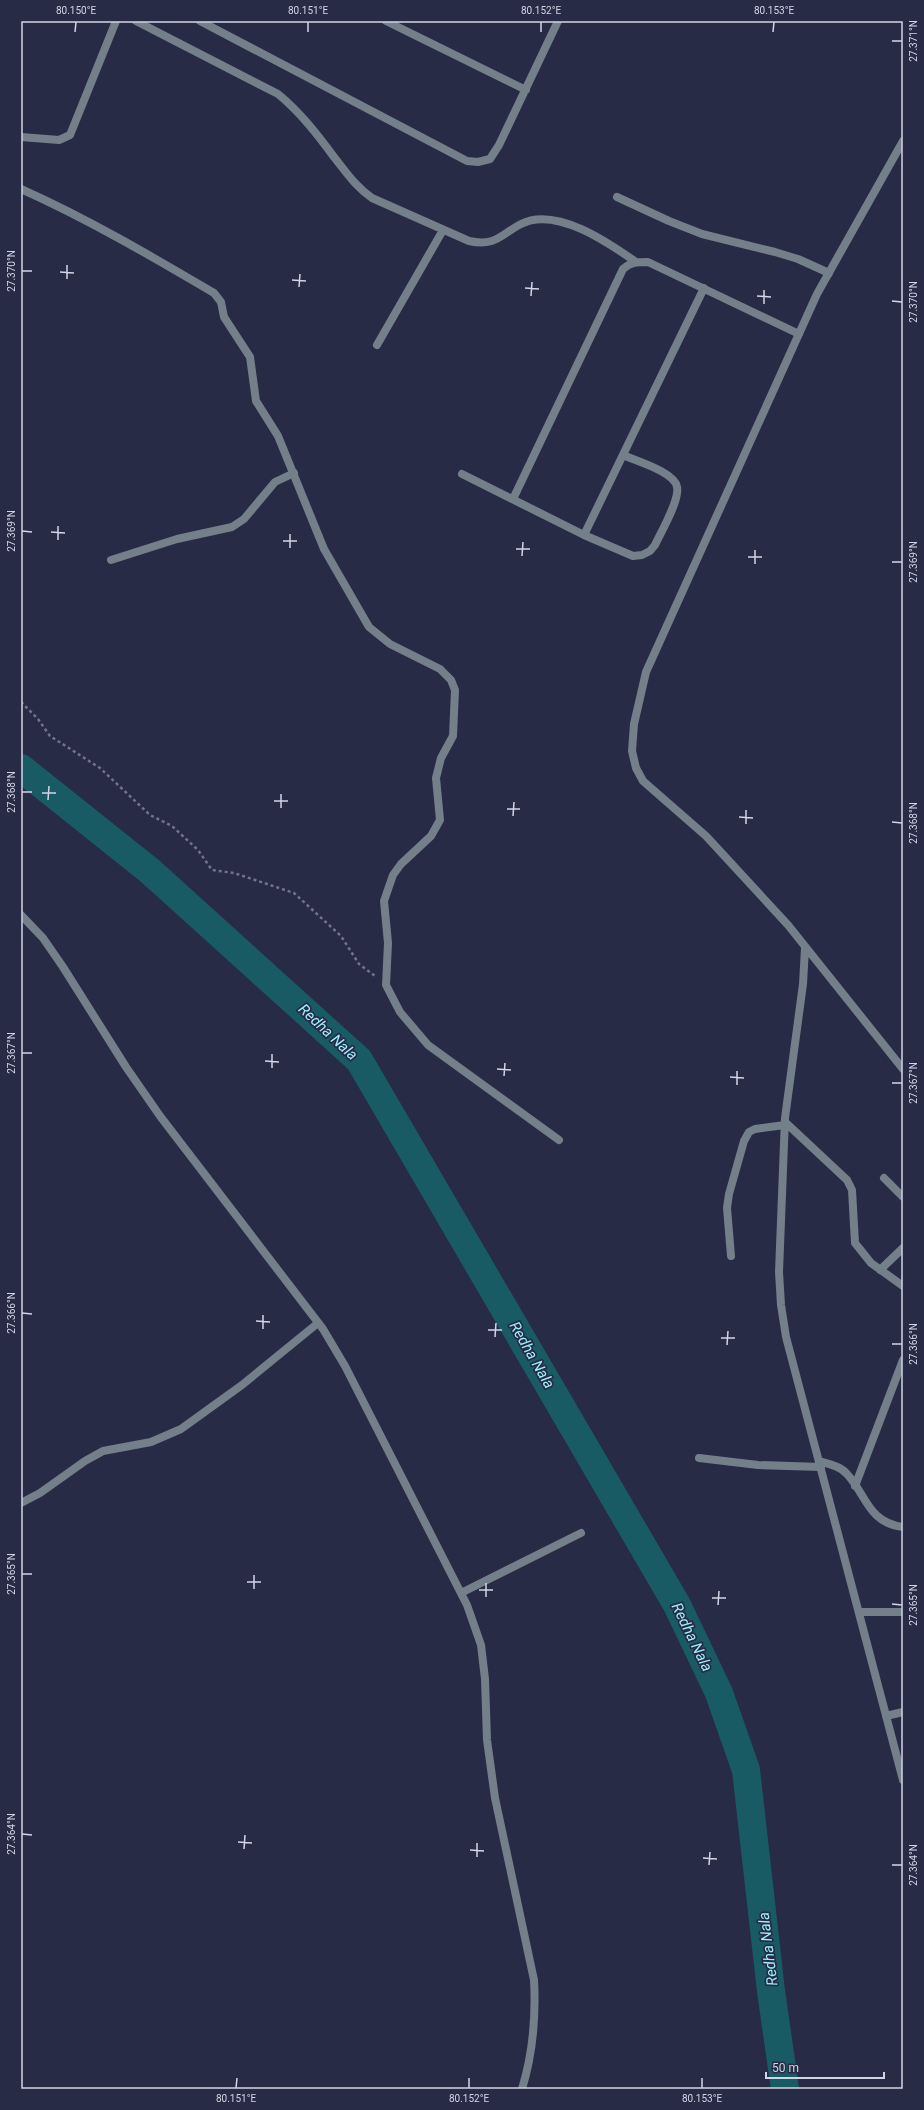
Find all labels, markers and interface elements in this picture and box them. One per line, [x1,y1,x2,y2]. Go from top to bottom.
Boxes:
text: 80.150°E [56,5,96,16]
text: 80.151°E [288,5,328,16]
text: 80.152°E [521,5,561,16]
text: 80.153°E [754,5,794,16]
text: 27.371°N [908,20,919,62]
text: 27.370°N [6,250,17,292]
text: 27.370°N [908,281,919,323]
text: 27.369°N [6,510,17,552]
text: 27.369°N [908,541,919,583]
text: 27.368°N [6,771,17,813]
text: 27.368°N [908,802,919,844]
water label: Redha Nala [295,1000,361,1064]
text: 27.367°N [6,1032,17,1074]
text: 27.367°N [908,1062,919,1104]
text: 27.366°N [6,1292,17,1334]
water label: Redha Nala [506,1318,558,1392]
text: 27.366°N [908,1323,919,1365]
text: 27.365°N [6,1553,17,1595]
text: 27.365°N [908,1584,919,1626]
water label: Redha Nala [668,1600,716,1674]
text: 27.364°N [6,1813,17,1855]
text: 27.364°N [908,1844,919,1886]
water label: Redha Nala [755,1911,781,1987]
scale bar [766,2054,884,2080]
text: 50 m [772,2061,799,2075]
text: 80.151°E [216,2093,256,2104]
text: 80.152°E [449,2093,489,2104]
text: 80.153°E [682,2093,722,2104]

